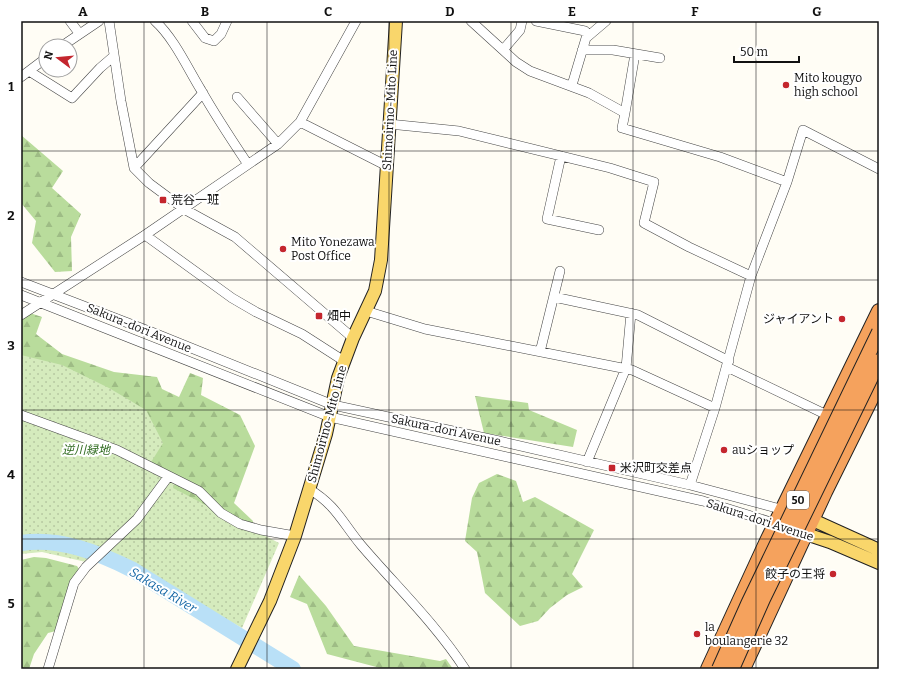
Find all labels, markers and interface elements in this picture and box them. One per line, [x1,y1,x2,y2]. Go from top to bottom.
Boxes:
text: A [78,4,88,19]
text: B [201,4,209,19]
text: C [324,4,332,19]
text: D [445,4,455,19]
text: E [568,4,576,19]
text: F [691,4,699,19]
text: G [812,4,822,19]
north arrow [38,38,78,78]
scale bar [734,38,799,64]
text: 50 m [740,45,769,59]
text: N [41,49,56,61]
street label: Shimoirino-Mito Line [380,49,400,171]
place label: Mito kougyo high school [794,71,862,99]
text: 1 [8,79,14,94]
marker: Mito kougyo high school [781,80,791,90]
place label: 荒谷一班 [171,193,219,207]
marker: 荒谷一班 [158,195,168,205]
text: 2 [7,208,15,223]
place label: Mito Yonezawa Post Office [291,235,375,263]
marker: Mito Yonezawa Post Office [278,244,288,254]
street label: Sakura-dori Avenue [85,301,193,355]
place label: 畑中 [327,309,351,323]
marker: 畑中 [314,311,324,321]
place label: ジャイアント [763,312,834,326]
marker: ジャイアント [837,314,847,324]
text: 3 [7,338,15,353]
street label: Shimoirino-Mito Line [305,364,349,484]
street label: Sakura-dori Avenue [390,412,502,448]
park label: 逆川緑地 [62,443,112,457]
place label: auショップ [732,443,794,457]
marker: auショップ [719,445,729,455]
place label: 米沢町交差点 [620,461,692,475]
marker: 米沢町交差点 [607,463,617,473]
text: 4 [7,467,15,482]
road number: 50 [787,491,809,509]
street label: Sakura-dori Avenue [705,496,815,544]
water label: Sakasa River [127,564,200,616]
place label: 餃子の王将 [765,567,825,581]
marker: 餃子の王将 [828,569,838,579]
text: 5 [7,596,15,611]
place label: la boulangerie 32 [705,620,788,648]
marker: la boulangerie 32 [692,629,702,639]

